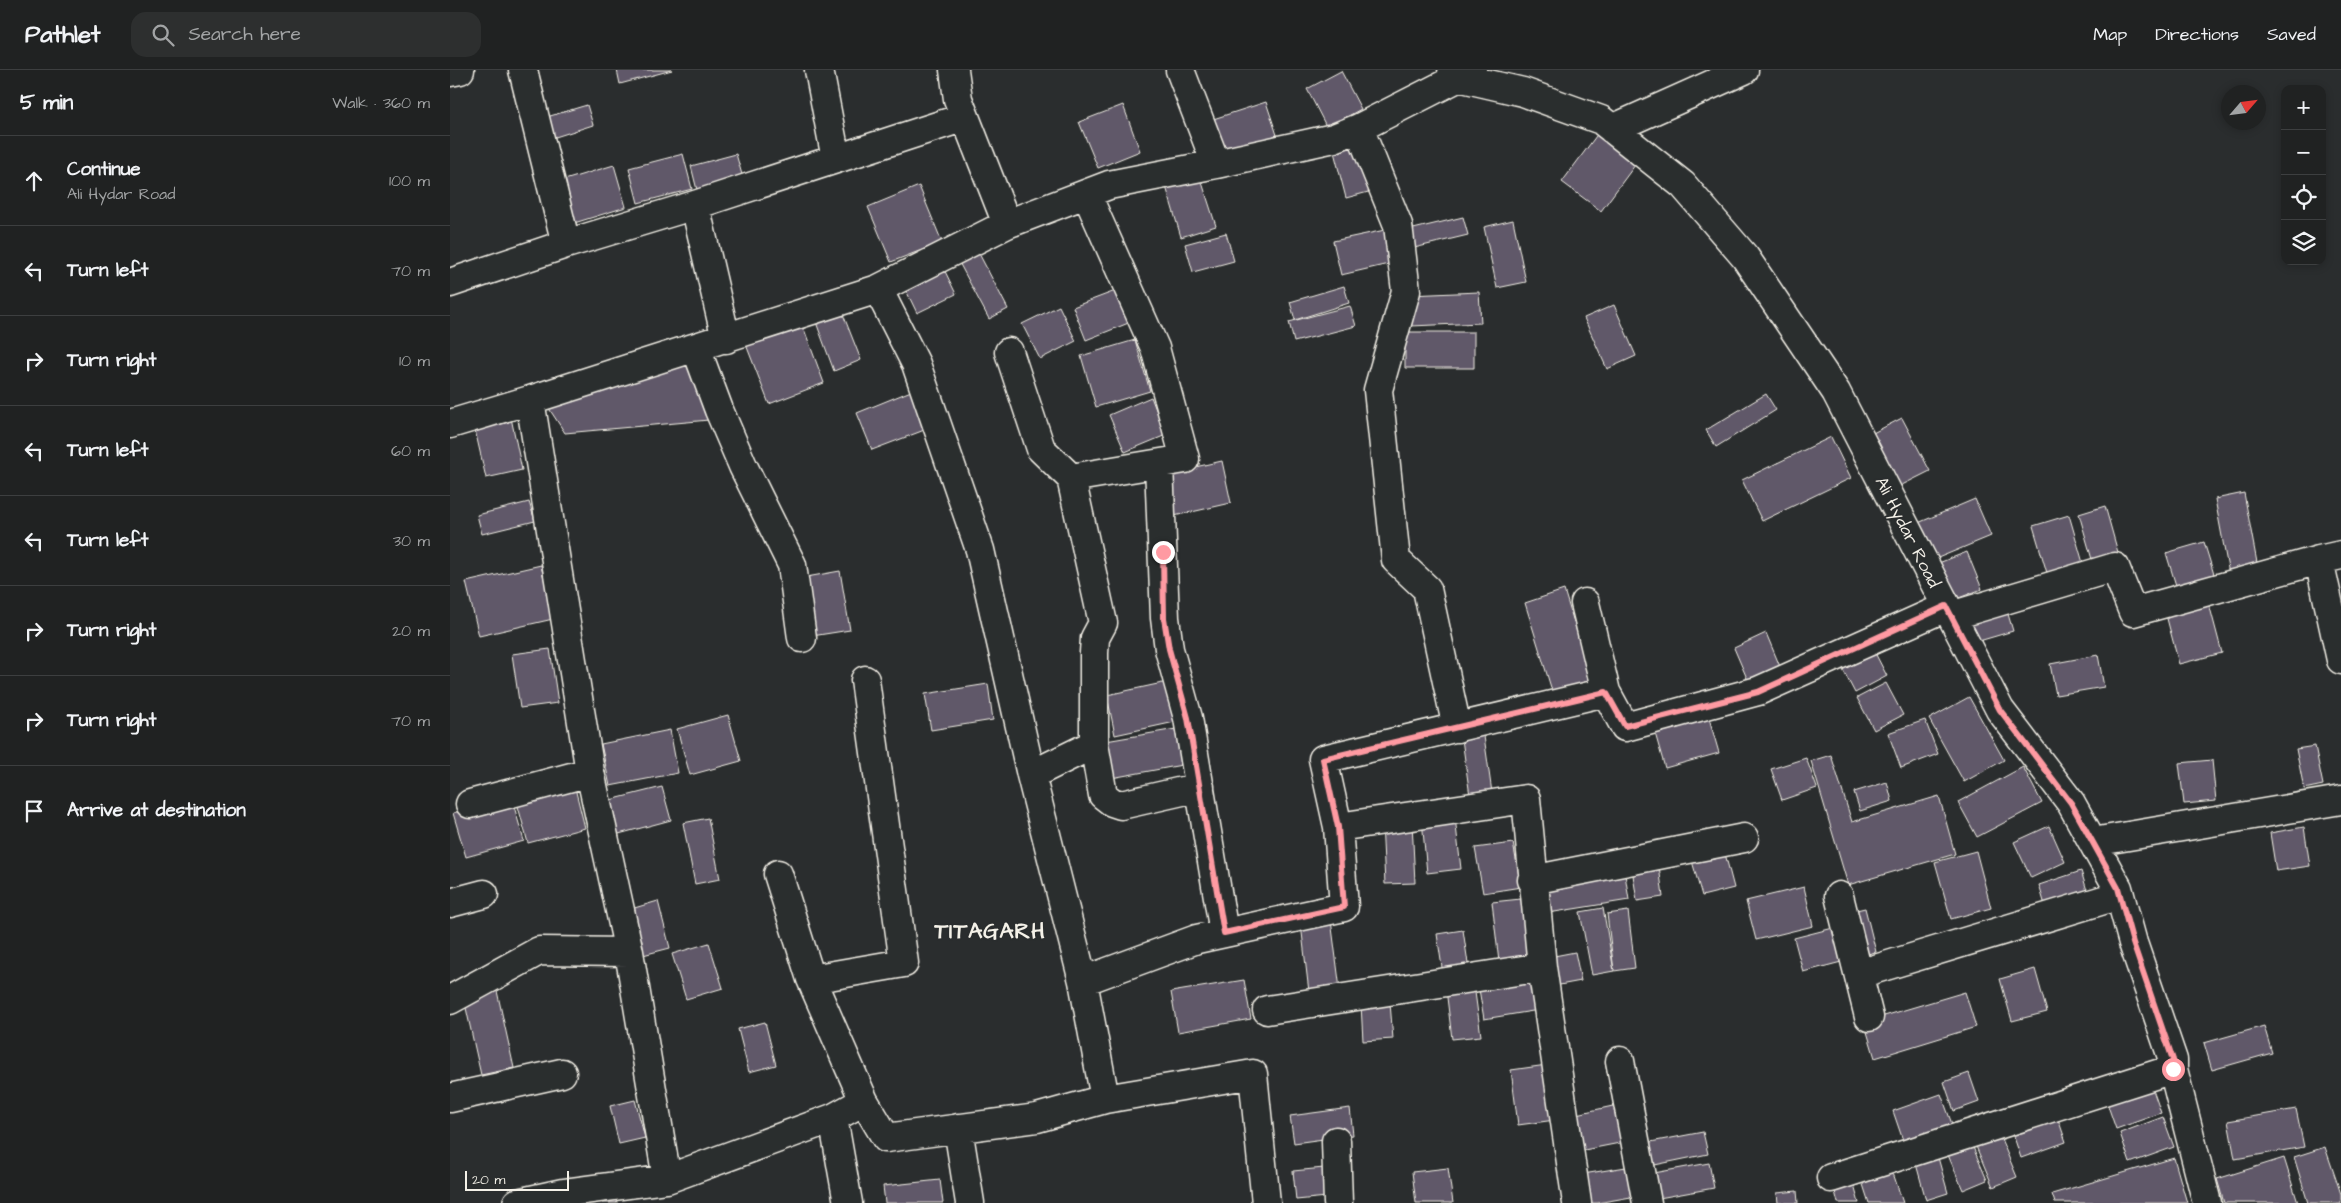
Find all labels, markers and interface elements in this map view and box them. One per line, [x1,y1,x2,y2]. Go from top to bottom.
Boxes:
search box [131,12,481,57]
text: Pathlet [25,18,101,52]
icon: search [149,21,177,49]
text: Search here [189,21,301,48]
text: Map [2093,22,2127,47]
text: Directions [2155,22,2239,47]
text: Saved [2267,22,2316,47]
north arrow [2221,85,2266,130]
map controls [2281,85,2326,265]
button: + [2281,85,2326,130]
text: 5 min [20,88,73,117]
text: Walk · 360 m [332,92,430,114]
button: − [2281,130,2326,175]
text: Continue [67,156,141,183]
icon: ahead [20,167,48,195]
text: 100 m [389,170,430,192]
button: locate [2281,175,2326,220]
text: Ali Hydar Road [67,183,175,205]
button: layers [2281,220,2326,265]
icon: left [20,257,48,285]
text: Turn left [67,257,148,284]
text: 70 m [391,260,430,282]
icon: right [20,347,48,375]
text: Turn right [67,347,156,374]
text: 10 m [399,350,430,372]
icon: left [20,437,48,465]
text: Turn left [67,437,148,464]
text: 60 m [391,440,430,462]
street label: Ali Hydar Road [1868,472,1946,593]
icon: left [20,527,48,555]
text: Turn left [67,527,148,554]
text: 30 m [393,530,430,552]
route end [1152,541,1175,564]
icon: right [20,617,48,645]
text: Turn right [67,617,156,644]
text: 20 m [392,620,430,642]
icon: right [20,707,48,735]
text: Turn right [67,707,156,734]
text: 70 m [391,710,430,732]
icon: arrive [20,797,48,825]
text: Arrive at destination [67,797,246,824]
district label: TITAGARH [933,916,1046,947]
route start [2162,1058,2185,1081]
scale bar [465,1168,569,1191]
text: 20 m [472,1170,505,1190]

